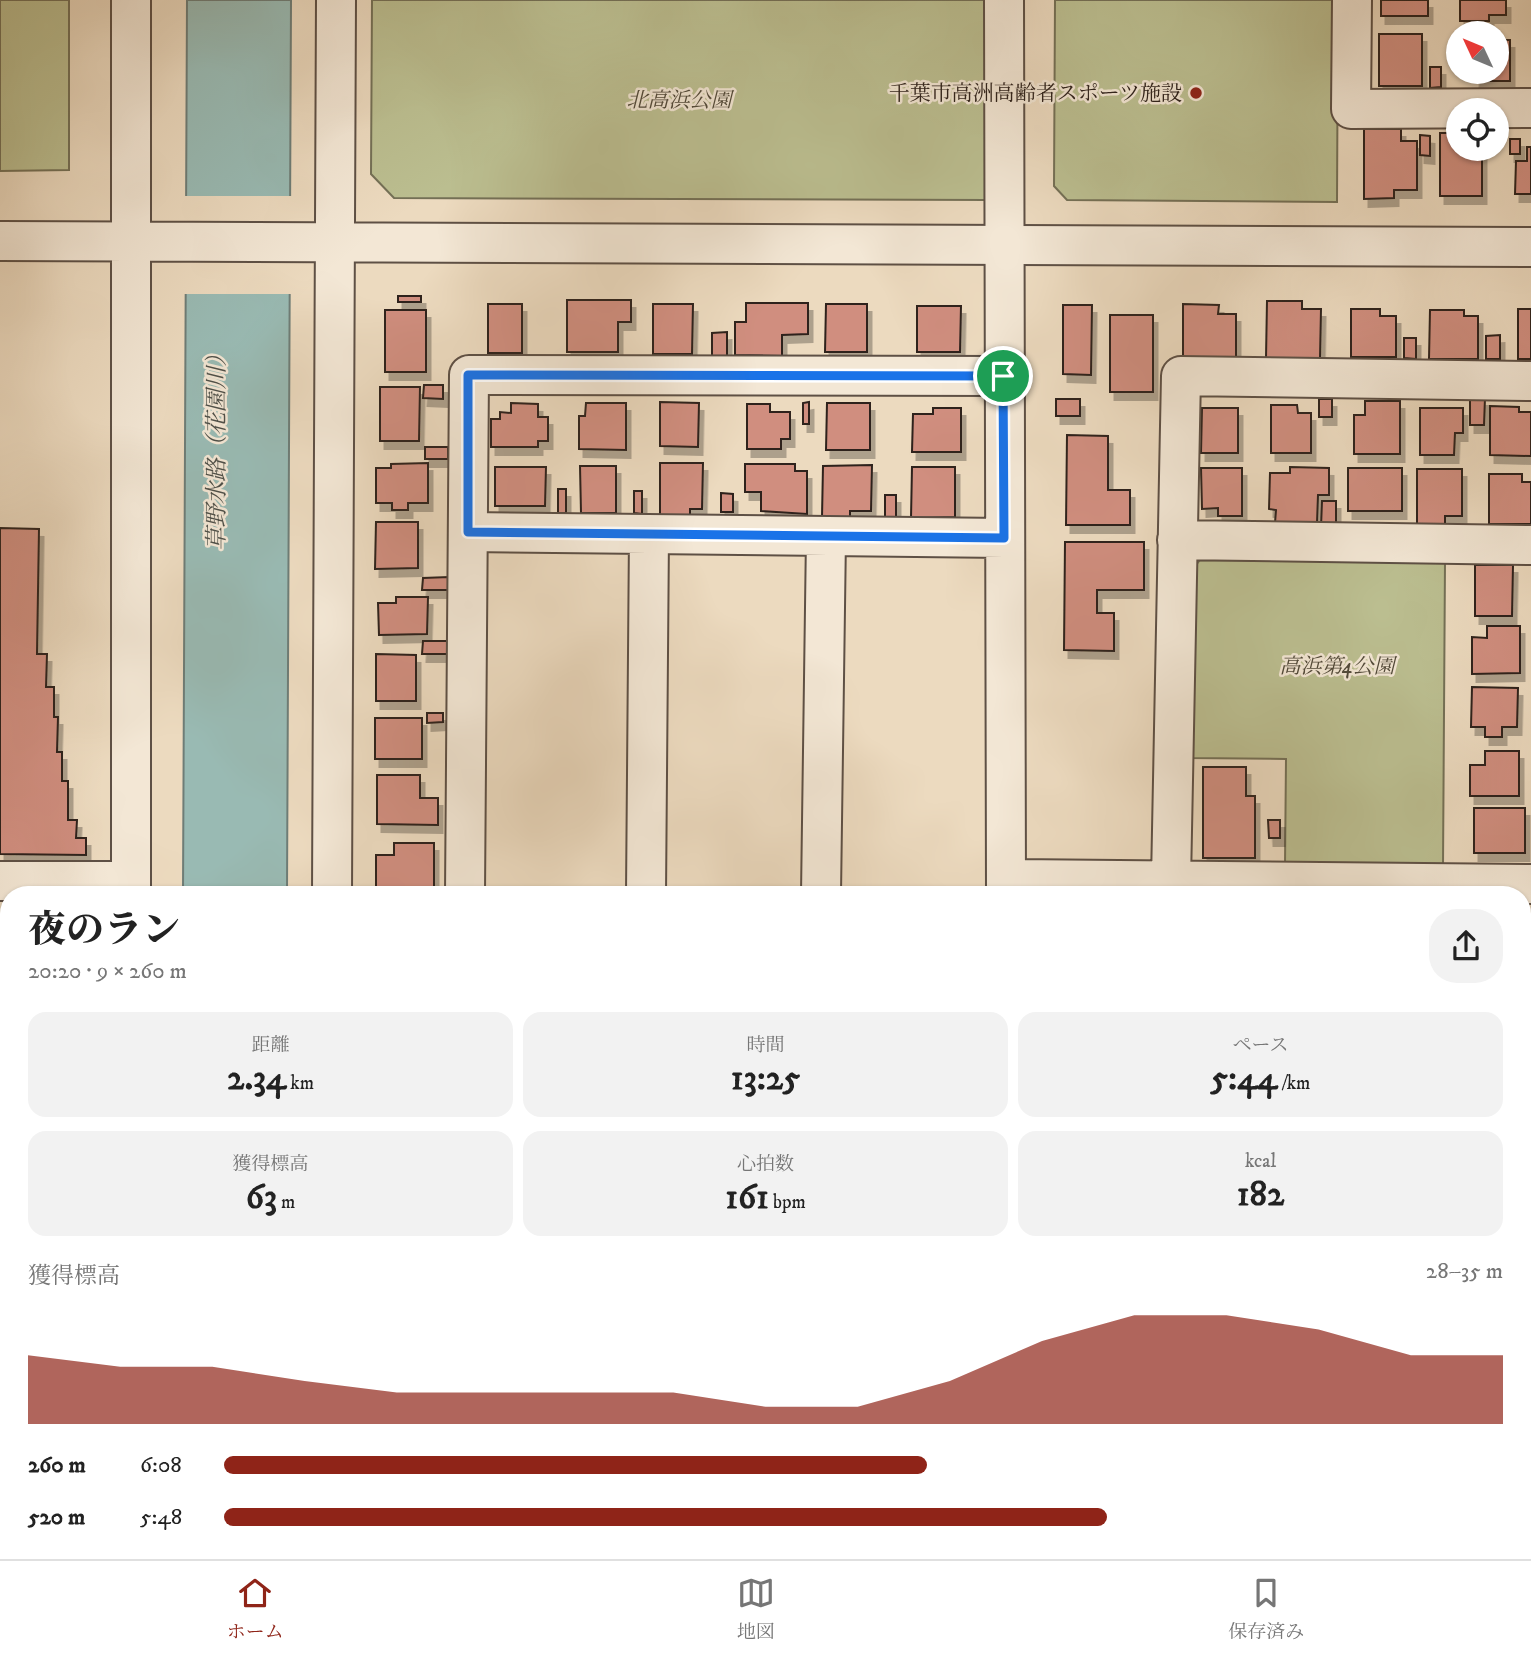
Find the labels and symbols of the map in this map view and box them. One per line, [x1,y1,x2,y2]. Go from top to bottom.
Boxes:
north arrow [1446,21,1508,84]
place label: 千葉市高洲高齢者スポーツ施設 [889,81,1182,107]
marker: 千葉市高洲高齢者スポーツ施設 [1188,85,1204,101]
park label: 北高浜公園 [627,88,734,114]
water label: 草野水路（花園川） [203,344,232,551]
pin [973,346,1033,406]
park label: 高浜第4公園 [1280,654,1397,680]

